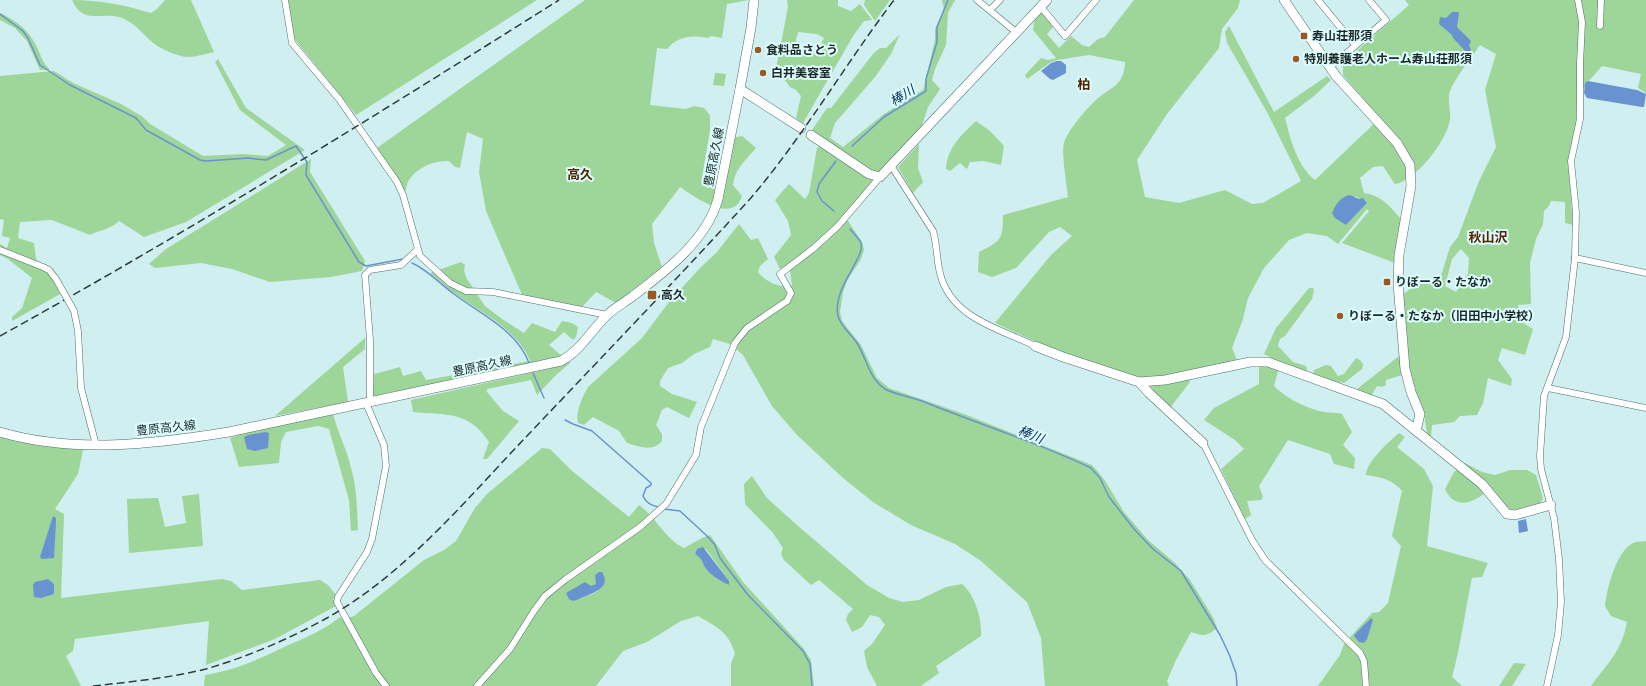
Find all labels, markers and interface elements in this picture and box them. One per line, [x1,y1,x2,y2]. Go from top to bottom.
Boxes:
place label: 寿山荘那須 [1312,28,1373,42]
marker: 寿山荘那須 [1299,31,1309,41]
place label: 食料品さとう [766,42,838,56]
marker: 食料品さとう [753,45,763,55]
place label: 特別養護老人ホーム寿山荘那須 [1304,51,1473,65]
marker: 特別養護老人ホーム寿山荘那須 [1291,54,1301,64]
place label: 白井美容室 [771,65,831,79]
marker: 白井美容室 [758,68,768,78]
district label: 柏 [1077,76,1091,92]
water label: 棒川 [887,80,919,109]
street label: 豊原高久線 [700,126,726,188]
district label: 高久 [567,166,593,182]
district label: 秋山沢 [1468,229,1508,245]
place label: りぼーる・たなか [1395,274,1491,288]
marker: りぼーる・たなか [1382,277,1392,287]
place label: 高久 [661,287,685,301]
marker: 高久 [646,289,658,301]
place label: りぼーる・たなか（旧田中小学校） [1348,308,1540,322]
marker: りぼーる・たなか（旧田中小学校） [1335,311,1345,321]
street label: 豊原高久線 [451,352,513,378]
street label: 豊原高久線 [135,417,196,437]
water label: 棒川 [1016,422,1048,447]

